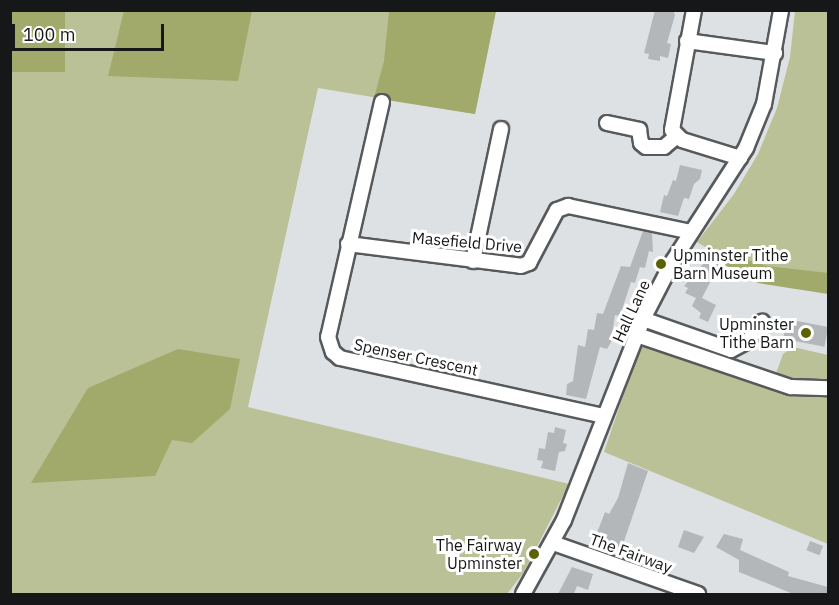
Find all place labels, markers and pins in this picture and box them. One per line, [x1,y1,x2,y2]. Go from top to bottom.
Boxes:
place label: Upminster Tithe Barn Museum [673,245,788,283]
marker: Upminster Tithe Barn Museum [654,257,668,271]
place label: Upminster Tithe Barn [719,314,794,352]
marker: Upminster Tithe Barn [799,326,813,340]
place label: The Fairway Upminster [436,535,522,573]
marker: The Fairway Upminster [527,547,541,561]

